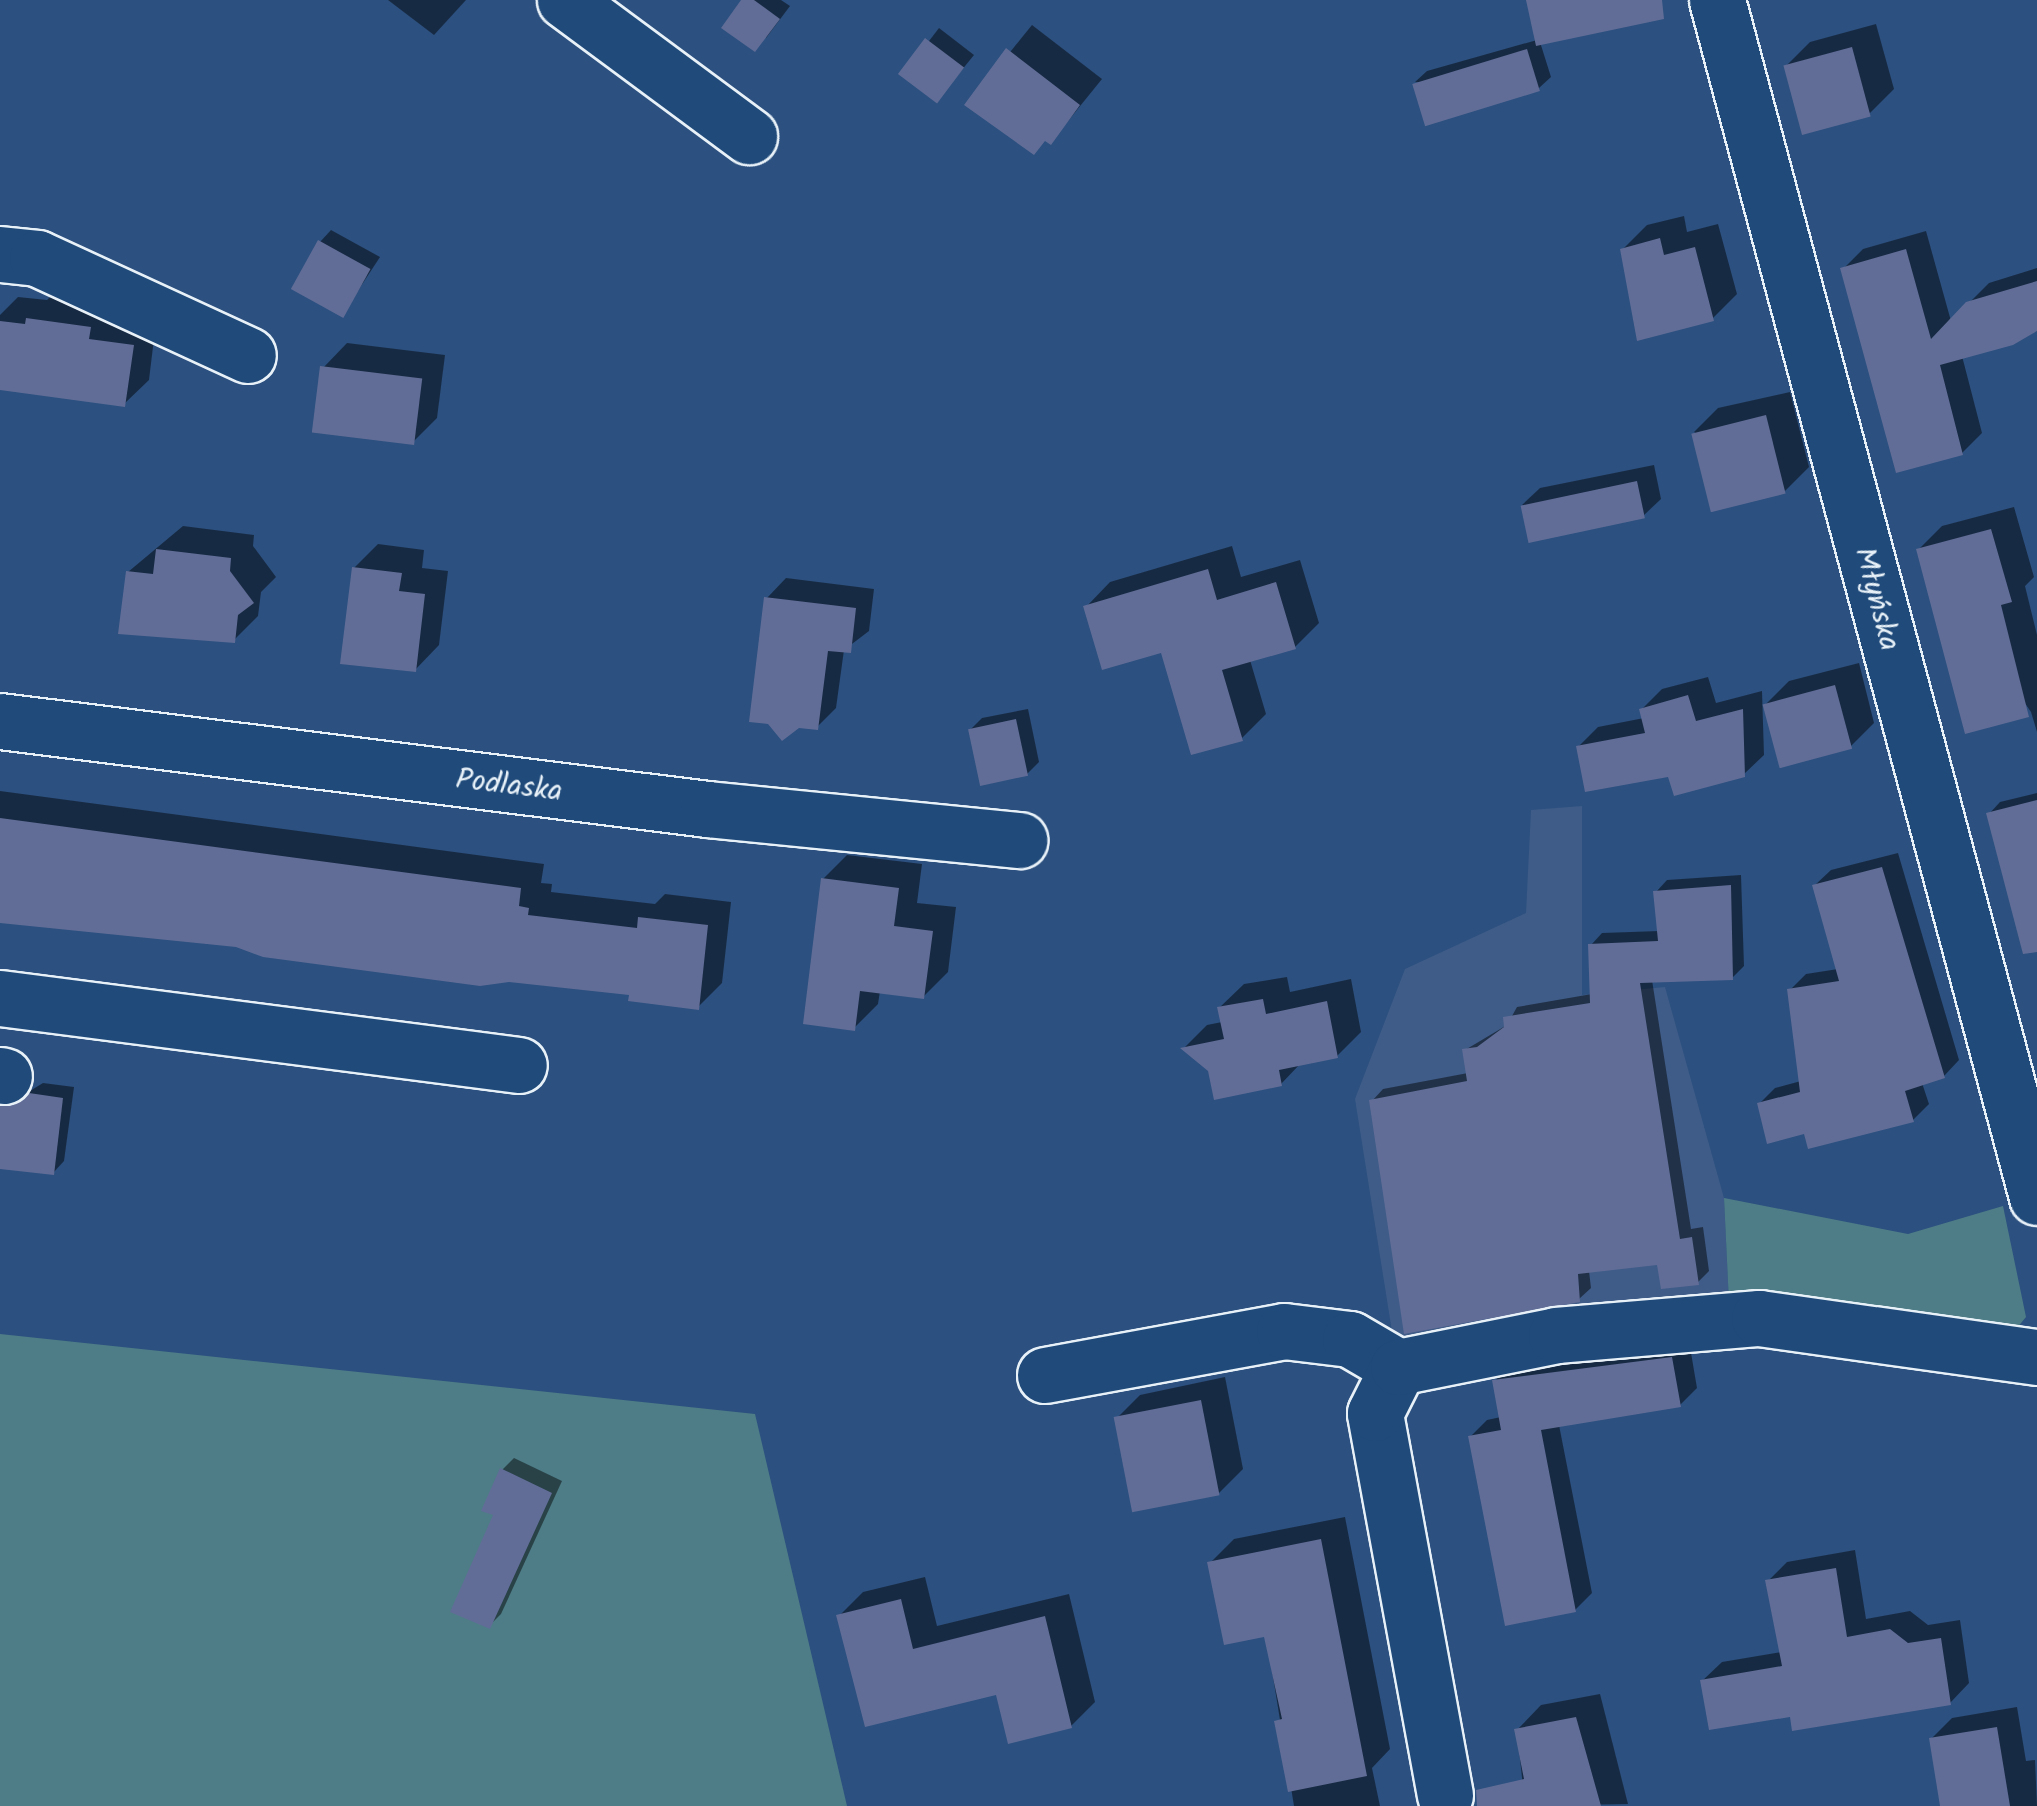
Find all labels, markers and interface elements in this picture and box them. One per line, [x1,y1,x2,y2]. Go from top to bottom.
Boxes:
street label: Młyńska [1845,543,1907,655]
street label: Podlaska [454,762,564,810]

